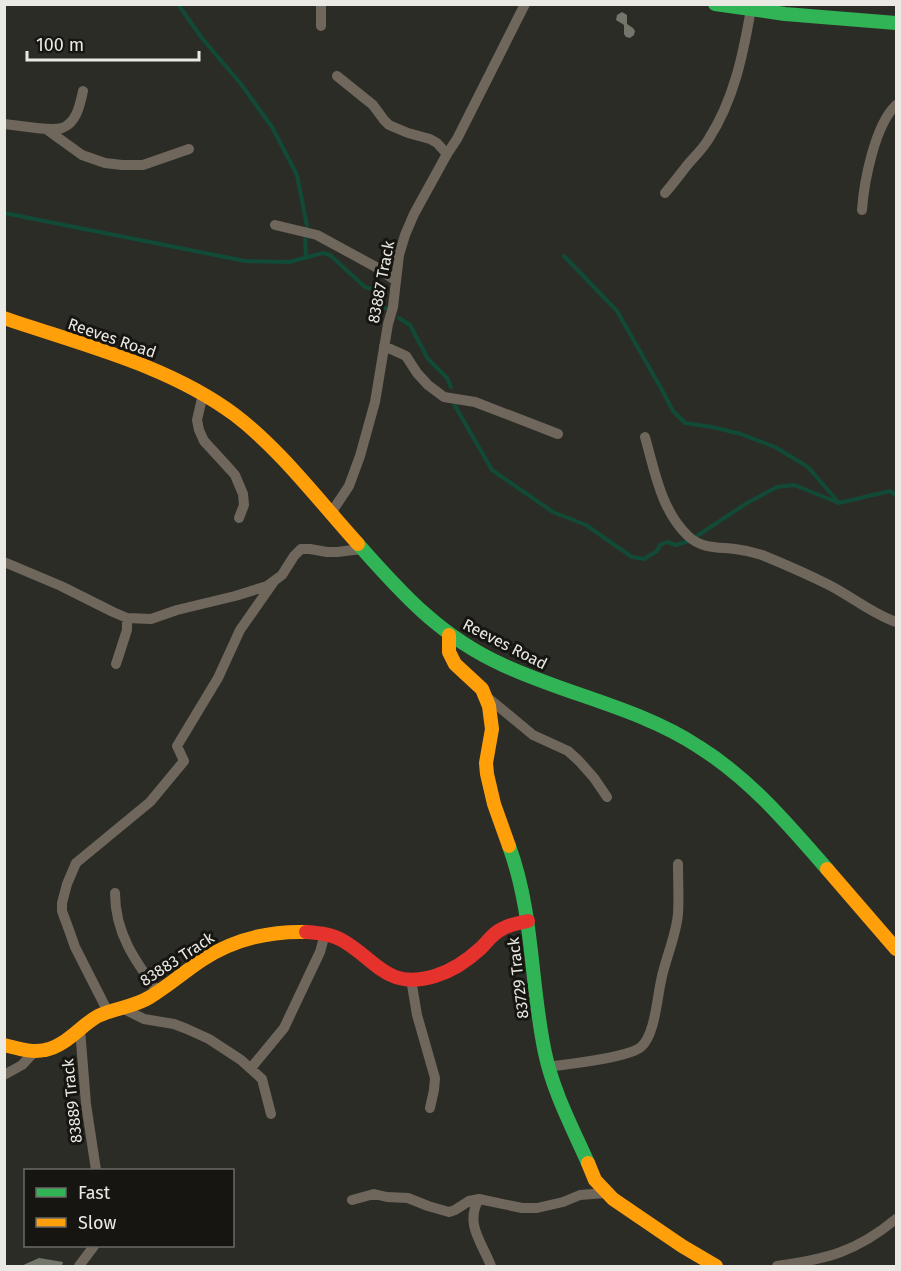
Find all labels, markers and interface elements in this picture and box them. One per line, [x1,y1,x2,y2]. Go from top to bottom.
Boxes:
scale bar [27,24,200,62]
text: 100 m [36,34,84,56]
street label: 83887 Track [364,238,398,325]
street label: Reeves Road [65,314,159,362]
street label: Reeves Road [460,615,550,673]
street label: 83883 Track [136,928,218,990]
street label: 83729 Track [503,935,532,1020]
street label: 83889 Track [58,1057,86,1144]
legend [24,1169,234,1247]
text: Fast [78,1182,111,1204]
text: Slow [78,1212,117,1234]

